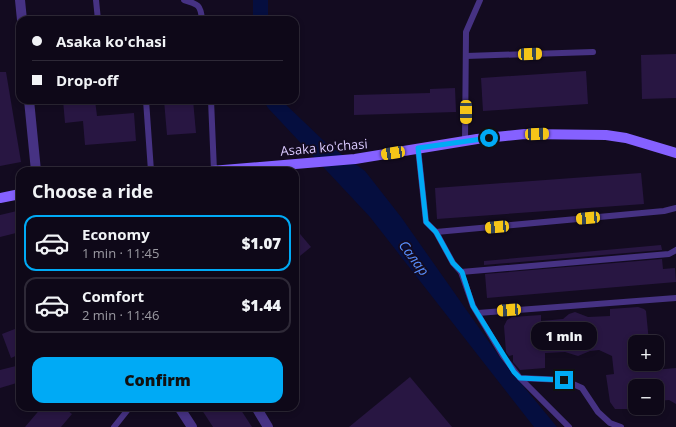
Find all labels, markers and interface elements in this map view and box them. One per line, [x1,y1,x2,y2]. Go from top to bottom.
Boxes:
text: Asaka ko'chasi [56,31,166,51]
car [518,48,542,60]
text: Drop-off [56,70,118,90]
car [460,100,472,124]
car [525,128,549,140]
route start [480,129,498,147]
street label: Asaka ko'chasi [280,134,368,160]
car [380,145,406,161]
text: Choose a ride [32,179,153,203]
car [576,211,600,225]
car [485,220,509,234]
text: Economy [82,224,150,244]
icon: car [34,225,70,261]
text: $1.07 [242,233,281,253]
water label: Салар [395,236,434,279]
text: 1 min · 11:45 [82,244,159,262]
text: Comfort [82,286,144,306]
icon: car [34,287,70,323]
text: $1.44 [242,295,281,315]
car [497,303,521,317]
text: 2 min · 11:46 [82,306,159,324]
callout: 1 min [531,322,597,350]
text: 1 min [546,327,582,345]
map controls [628,335,664,415]
button: + [628,335,664,371]
button: Confirm [32,357,283,403]
route end [555,371,573,389]
button: − [628,379,664,415]

